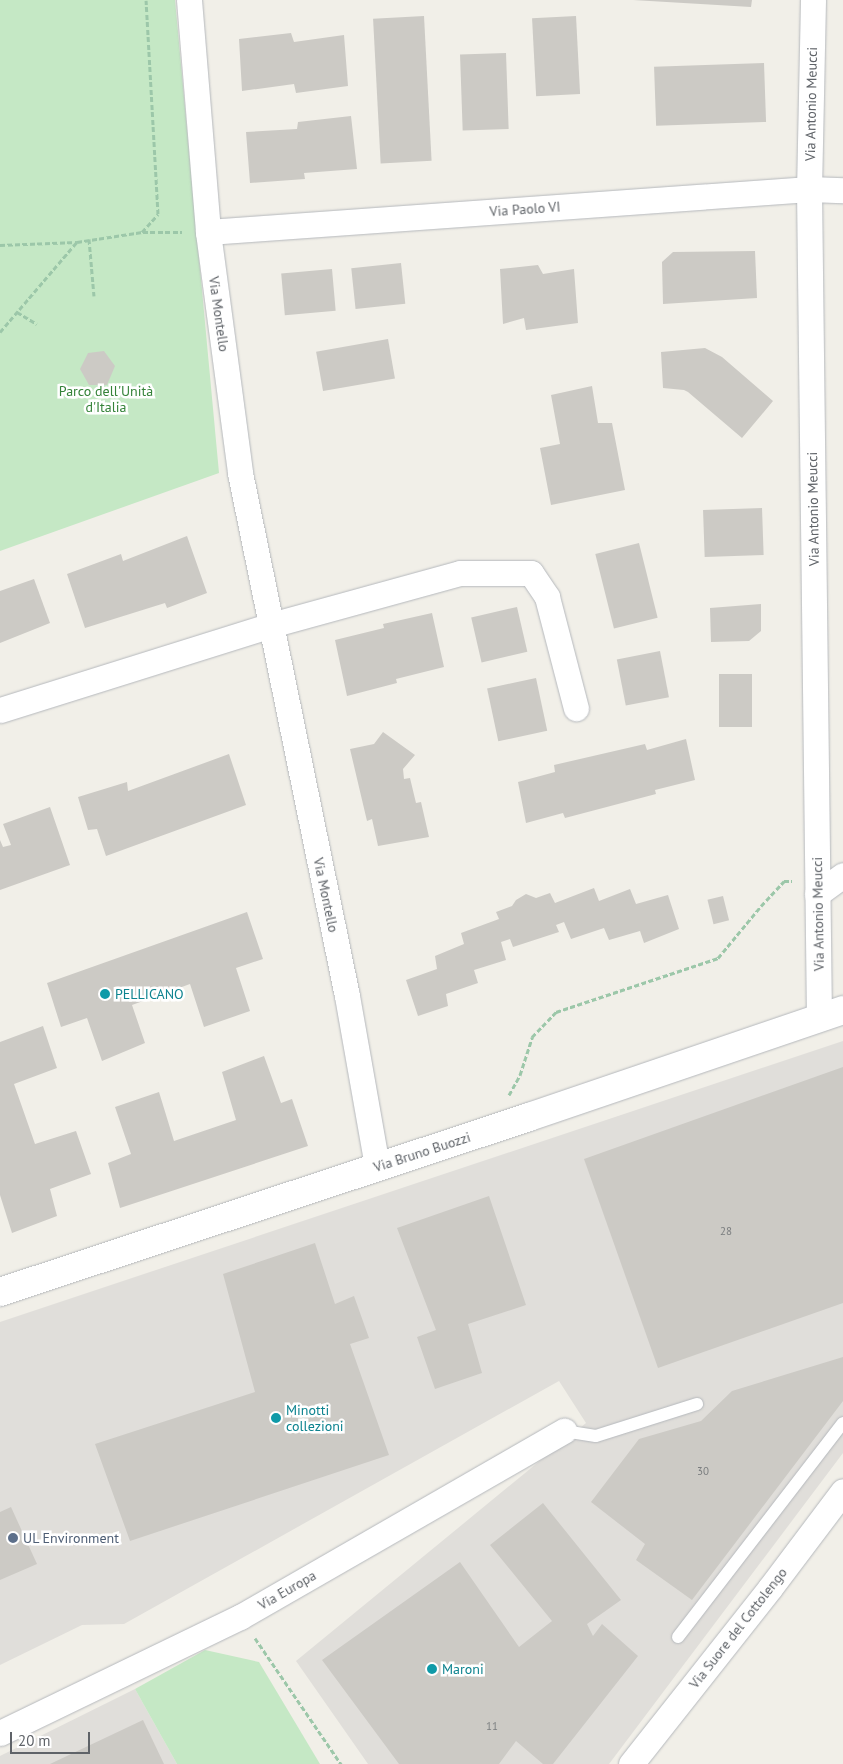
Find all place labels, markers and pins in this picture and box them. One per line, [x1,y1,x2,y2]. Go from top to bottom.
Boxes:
place label: PELLICANO [115,986,184,1002]
marker: PELLICANO [99,988,111,1000]
place label: Minotti collezioni [286,1402,344,1434]
marker: Minotti collezioni [270,1412,282,1424]
place label: UL Environment [23,1530,120,1546]
marker: UL Environment [7,1532,19,1544]
place label: Maroni [442,1661,484,1677]
marker: Maroni [426,1663,438,1675]

